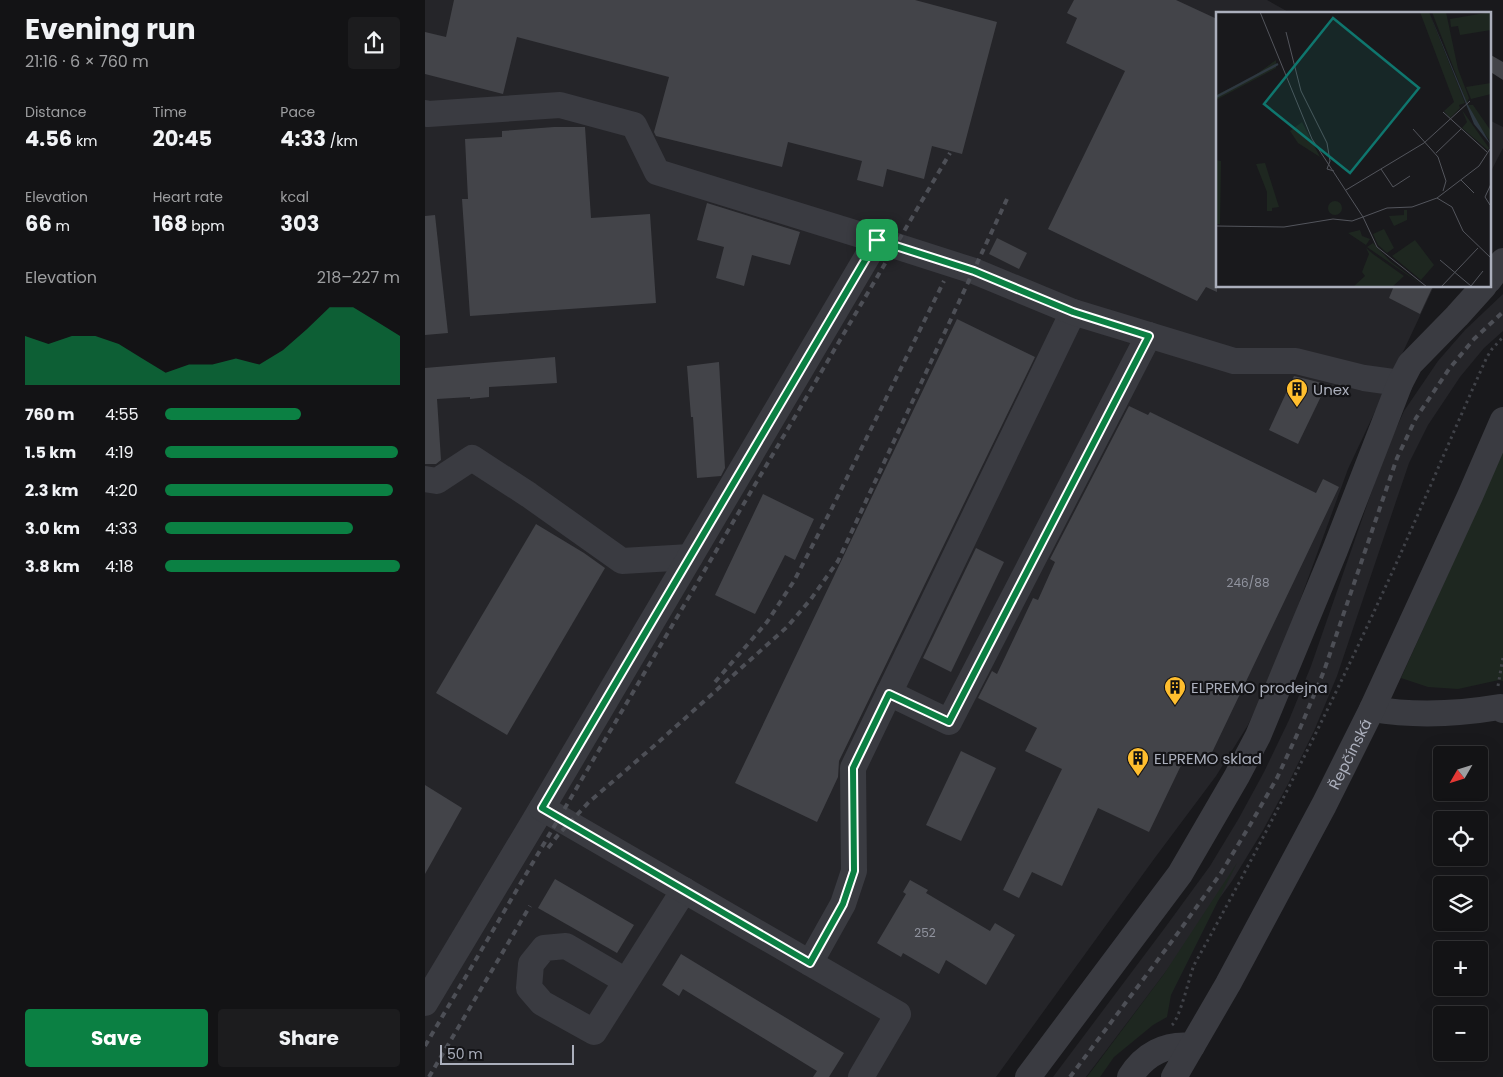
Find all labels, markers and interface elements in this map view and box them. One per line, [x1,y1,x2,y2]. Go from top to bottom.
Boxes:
text: Evening run [25,10,196,49]
inset map [1216,12,1491,288]
button: share [348,17,400,69]
text: 21:16 · 6 × 760 m [25,50,149,73]
text: Distance [25,102,86,122]
text: Time [153,102,187,122]
text: Pace [280,102,315,122]
text: 4.56 [25,124,72,153]
text: 20:45 [153,124,212,153]
text: 4:33 [280,124,326,153]
text: km [72,131,98,151]
text: /km [326,131,358,151]
text: Elevation [25,187,88,207]
text: Heart rate [153,187,223,207]
text: kcal [280,187,309,207]
text: 66 [25,209,52,238]
text: 168 [153,209,188,238]
text: 303 [280,209,319,238]
text: m [52,216,70,236]
text: bpm [188,216,225,236]
pin [856,219,898,261]
icon: arrive [863,226,891,254]
text: Elevation [25,266,97,289]
text: 218–227 m [317,266,400,289]
building icon: Unex [1285,377,1309,408]
place label: Unex [1313,379,1349,400]
text: 760 m [25,403,75,426]
text: 4:55 [105,403,139,426]
text: 1.5 km [25,441,76,464]
text: 4:19 [105,441,134,464]
text: 2.3 km [25,479,79,502]
text: 4:20 [105,479,138,502]
text: 3.0 km [25,517,80,540]
text: 4:33 [105,517,137,540]
text: 3.8 km [25,555,80,578]
text: 4:18 [105,555,134,578]
house number: 246/88 [1227,574,1269,591]
building icon: ELPREMO prodejna [1163,675,1187,706]
place label: ELPREMO prodejna [1191,677,1328,698]
street label: Řepčínská [1323,715,1376,793]
building icon: ELPREMO sklad [1126,746,1150,777]
north arrow [1433,746,1487,801]
map controls [1433,746,1488,1061]
place label: ELPREMO sklad [1154,748,1262,769]
button: locate [1433,811,1488,866]
button: layers [1433,876,1488,931]
house number: 252 [914,924,936,941]
button: + [1433,941,1488,996]
button: − [1433,1006,1488,1061]
button: Save [25,1009,208,1067]
button: Share [218,1009,400,1067]
scale bar [440,1042,574,1065]
text: 50 m [447,1044,483,1064]

